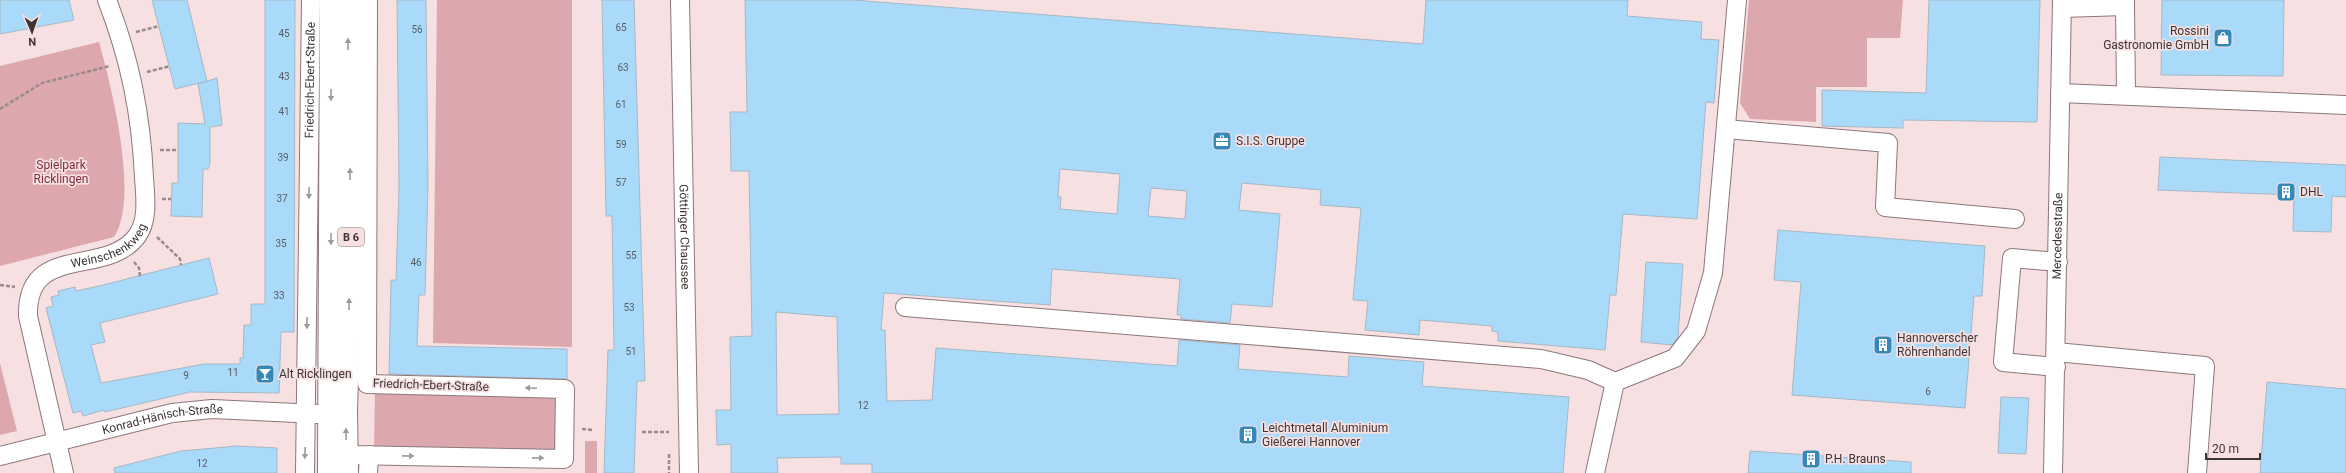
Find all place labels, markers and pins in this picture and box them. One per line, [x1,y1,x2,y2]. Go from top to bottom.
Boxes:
place label: Rossini Gastronomie GmbH [2103,24,2209,52]
shop icon: Rossini Gastronomie GmbH [2212,27,2234,49]
office icon: S.I.S. Gruppe [1211,130,1233,152]
place label: S.I.S. Gruppe [1236,134,1305,148]
building icon: DHL [2275,181,2297,203]
place label: DHL [2300,185,2323,199]
place label: Hannoverscher Röhrenhandel [1897,331,1978,359]
building icon: Hannoverscher Röhrenhandel [1872,334,1894,356]
bar icon: Alt Ricklingen [254,363,276,385]
place label: Alt Ricklingen [279,367,352,381]
place label: Leichtmetall Aluminium Gießerei Hannover [1262,421,1388,449]
building icon: Leichtmetall Aluminium Gießerei Hannover [1237,424,1259,446]
building icon: P.H. Brauns [1800,448,1822,470]
place label: P.H. Brauns [1825,452,1886,466]

